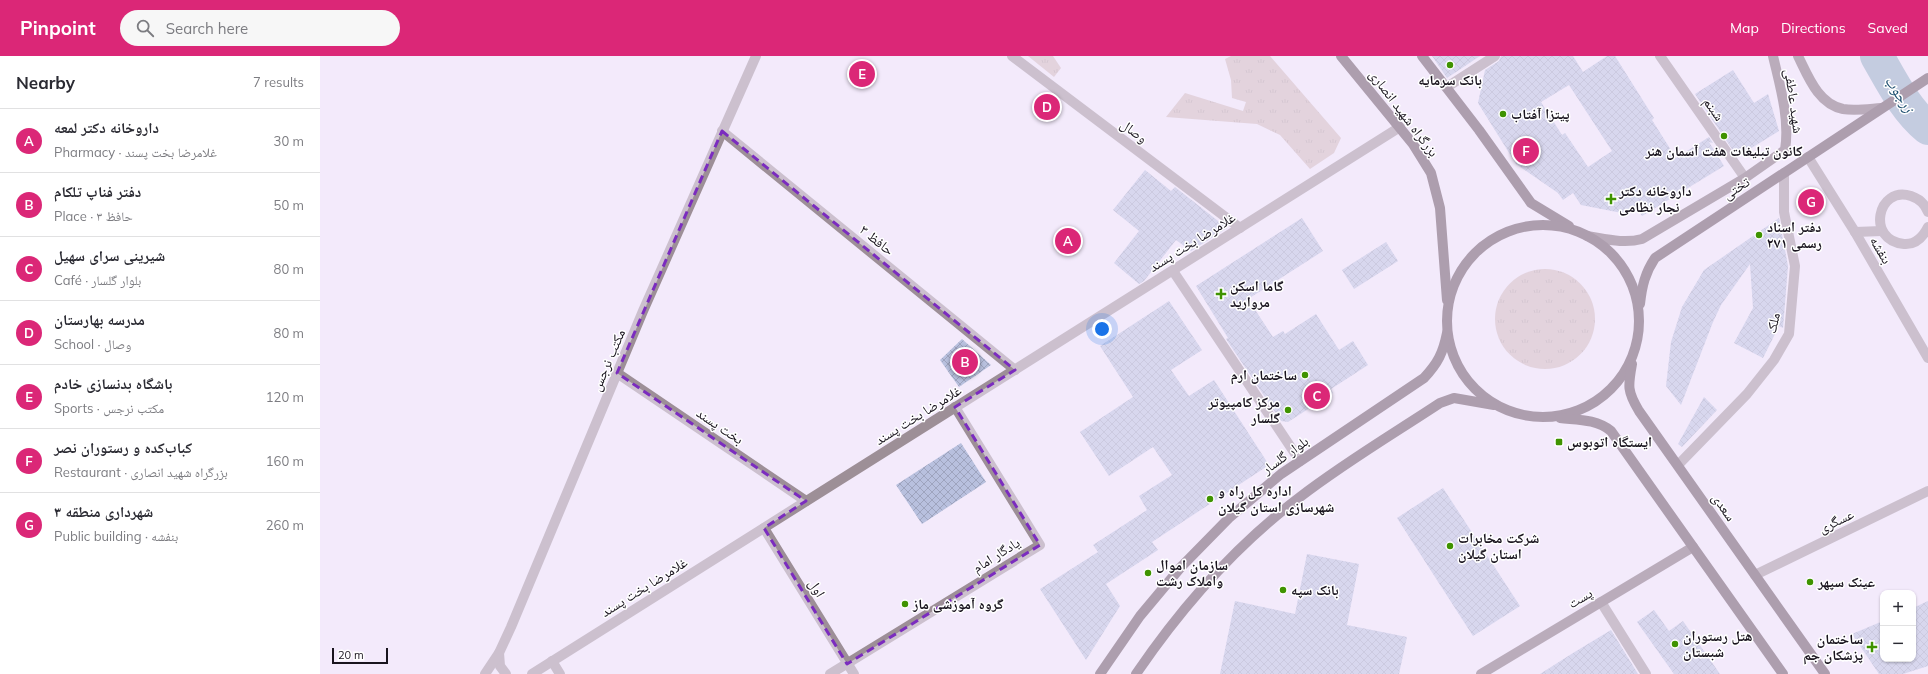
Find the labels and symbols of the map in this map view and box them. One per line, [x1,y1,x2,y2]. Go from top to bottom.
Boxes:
pin: E [849,59,875,89]
marker: بانک سرمایه [1445,60,1455,70]
street label: بزرگراه شهید انصاری [1365,66,1443,160]
street label: شهید عاطفی [1781,68,1807,134]
place label: بانک سرمایه [1418,71,1482,89]
water label: زرجوب [1881,72,1920,118]
pin: D [1034,92,1060,122]
street label: شبنم [1699,94,1728,125]
place label: پیتزا آفتاب [1511,105,1570,123]
marker: پیتزا آفتاب [1498,109,1508,119]
street label: وصال [1117,115,1151,147]
marker: کانون تبلیغات هفت آسمان هنر [1719,131,1729,141]
pin: F [1513,136,1539,166]
place label: کانون تبلیغات هفت آسمان هنر [1645,142,1802,160]
street label: تختی [1719,173,1753,203]
place label: داروخانه دکتر نجار نظامی [1618,182,1692,216]
pin: G [1798,187,1824,217]
marker: داروخانه دکتر نجار نظامی [1606,194,1616,204]
street label: غلامرضا بخت پسند [1145,208,1239,276]
place label: دفتر اسناد رسمی ۲۷۱ [1767,218,1822,252]
street label: حافظ ۳ [856,221,898,259]
pin: A [1055,226,1081,256]
marker: دفتر اسناد رسمی ۲۷۱ [1754,230,1764,240]
street label: بنفشه [1866,233,1896,267]
place label: گاما اسکن مروارید [1230,277,1284,311]
marker: گاما اسکن مروارید [1215,288,1227,300]
street label: ملک [1762,311,1784,335]
your location [1092,319,1112,339]
street label: مکتب نرجس [587,326,629,394]
pin: B [952,347,978,377]
place label: ساختمان ارم [1231,366,1297,385]
marker: ساختمان ارم [1300,370,1310,380]
street label: غلامرضا بخت پسند [871,381,965,449]
pin: C [1304,381,1330,411]
place label: مرکز کامپیوتر گلسار [1207,393,1280,427]
street label: بخت پسند [693,404,747,448]
marker: مرکز کامپیوتر گلسار [1283,405,1293,415]
street label: بلوار گلسار [1257,432,1312,479]
place label: ایستگاه اتوبوس [1567,433,1652,451]
marker: ایستگاه اتوبوس [1554,437,1564,447]
place label: اداره کل راه و شهرسازی استان گیلان [1218,482,1335,516]
street label: سعدی [1708,489,1740,525]
marker: اداره کل راه و شهرسازی استان گیلان [1205,494,1215,504]
street label: عسگری [1815,505,1857,537]
place label: شرکت مخابرات استان گیلان [1458,529,1539,563]
street label: یادگار امام [969,533,1024,577]
marker: شرکت مخابرات استان گیلان [1445,541,1455,551]
street label: غلامرضا بخت پسند [597,553,691,621]
place label: سازمان اموال واملاک رشت [1156,556,1228,590]
marker: سازمان اموال واملاک رشت [1143,568,1153,578]
place label: عینک سپهر [1817,573,1875,591]
street label: اول [805,576,829,600]
marker: عینک سپهر [1805,577,1815,587]
place label: بانک سپه [1291,581,1339,599]
street label: پست [1564,584,1596,612]
marker: بانک سپه [1278,585,1288,595]
place label: گروه آموزشی ماز [912,595,1004,613]
marker: گروه آموزشی ماز [900,599,910,609]
place label: هتل رستوران شبستان [1683,627,1752,661]
place label: ساختمان پزشکان جم [1803,630,1863,665]
marker: هتل رستوران شبستان [1670,639,1680,649]
marker: ساختمان پزشکان جم [1866,641,1878,653]
scale bar [332,646,388,665]

